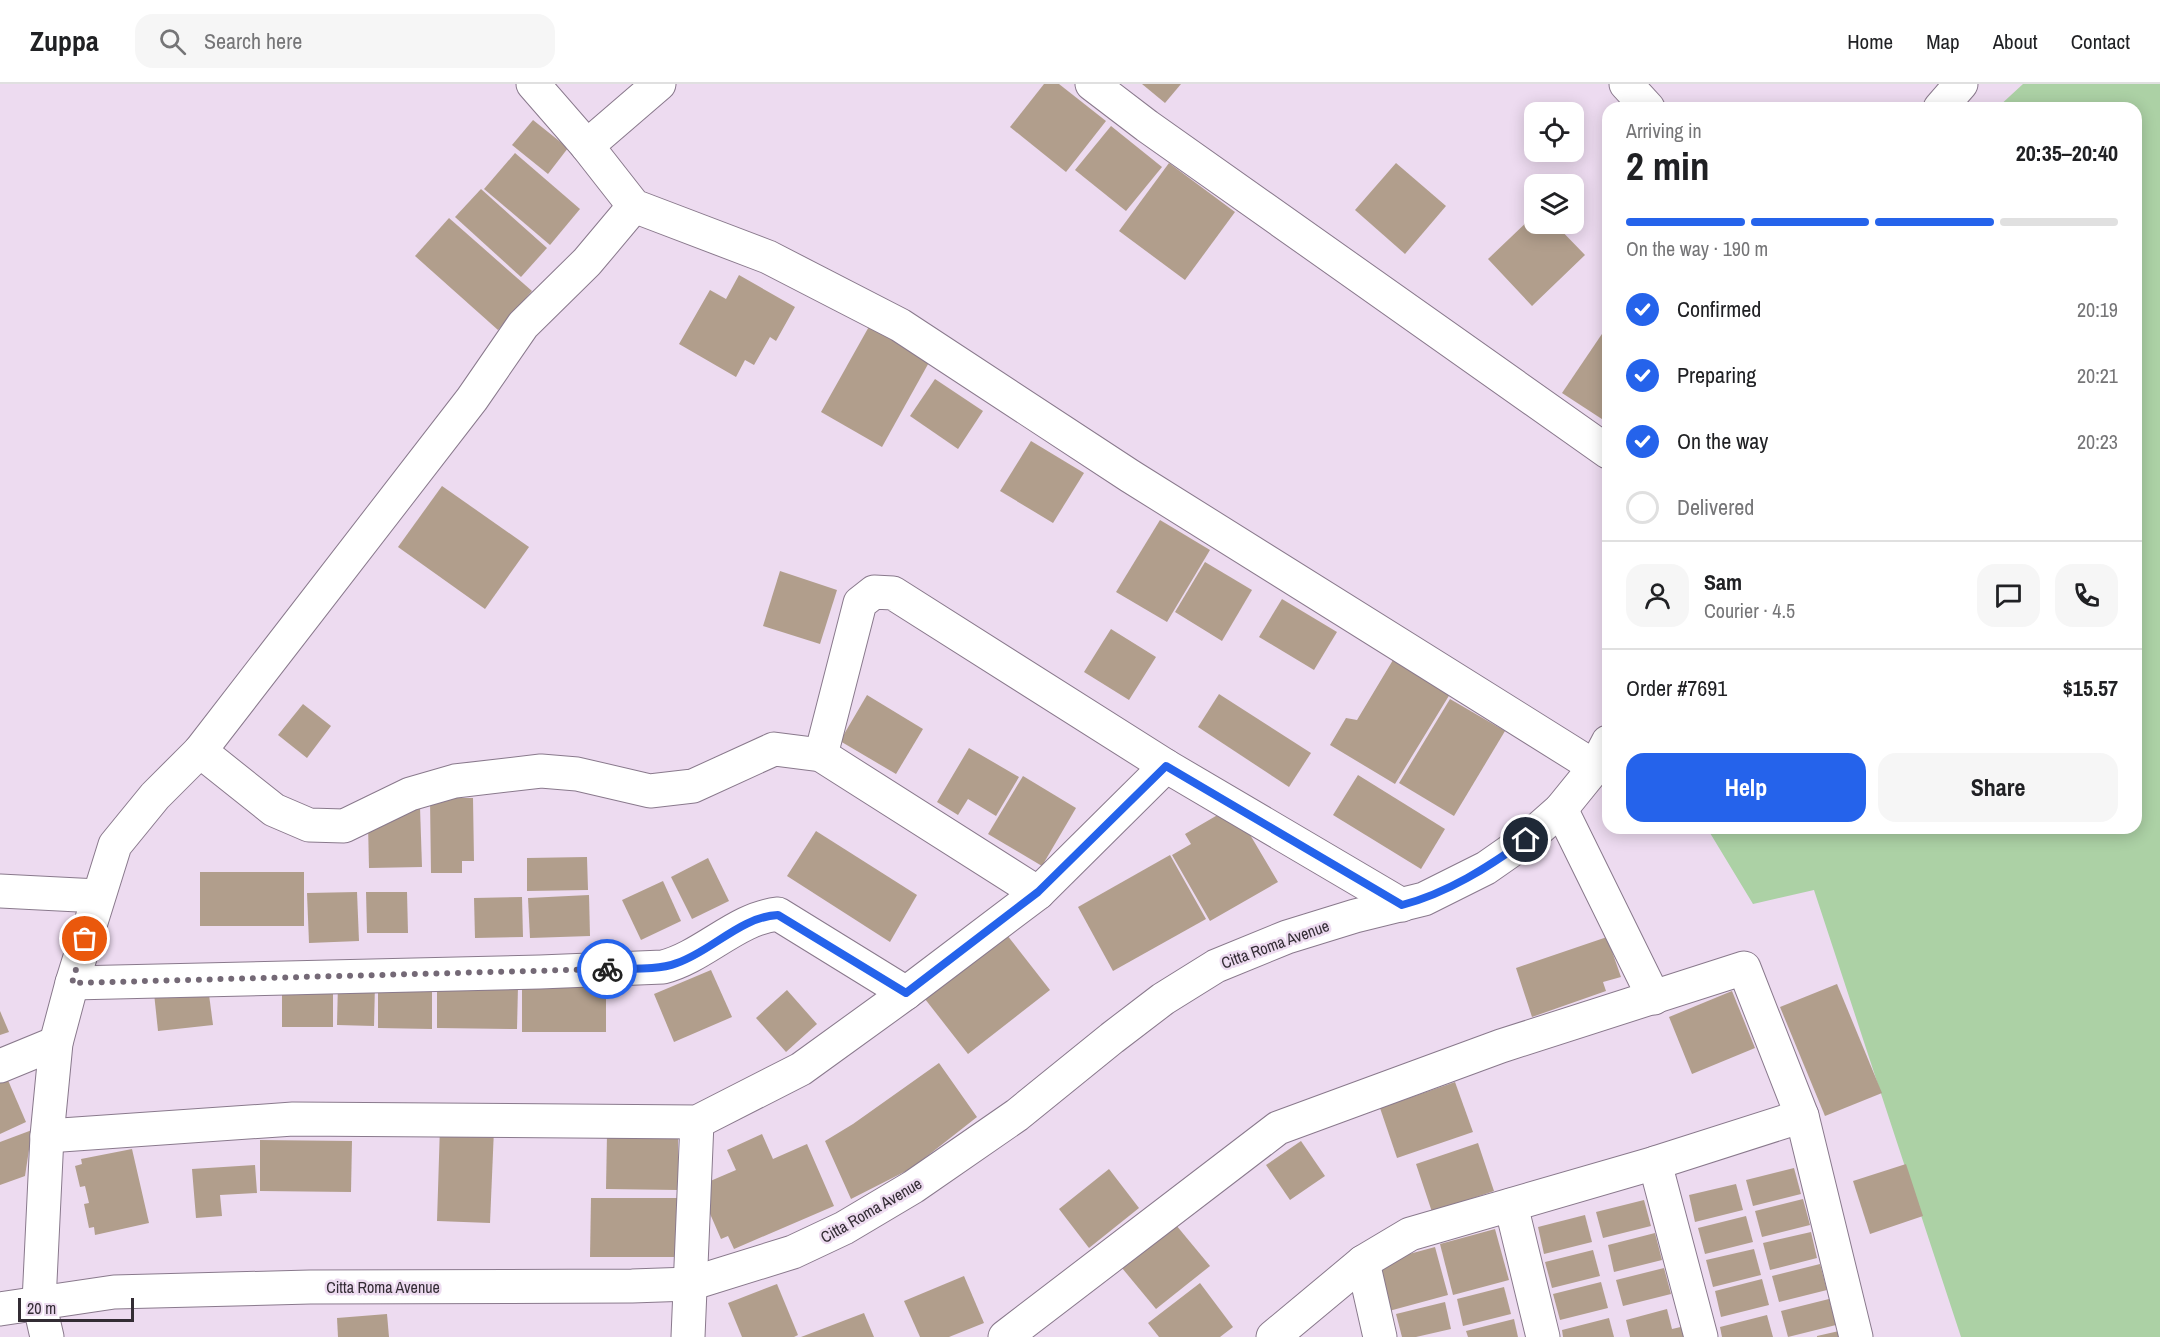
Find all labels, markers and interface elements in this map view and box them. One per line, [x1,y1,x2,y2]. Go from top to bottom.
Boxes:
search box [135,14,555,68]
text: Zuppa [30,22,99,60]
icon: search [156,25,189,58]
text: Search here [204,26,302,56]
text: Home [1847,27,1893,56]
text: Map [1926,27,1960,56]
text: About [1993,27,2038,56]
text: Contact [2071,27,2130,56]
map controls [1524,102,1584,234]
button: locate [1524,102,1584,162]
text: Arriving in [1626,117,1702,144]
text: 20:35–20:40 [2016,138,2118,168]
text: 2 min [1626,140,1710,192]
button: layers [1524,174,1584,234]
text: On the way · 190 m [1626,235,1768,262]
icon: check [1626,293,1659,326]
text: Confirmed [1677,294,1761,324]
text: 20:19 [2077,296,2118,323]
icon: check [1626,359,1659,392]
text: Preparing [1677,360,1756,390]
text: 20:21 [2077,362,2118,389]
icon: check [1626,425,1659,458]
text: On the way [1677,426,1768,456]
text: 20:23 [2077,428,2118,455]
text: Delivered [1677,492,1754,522]
button: person [1626,564,1689,627]
button: chat [1977,564,2040,627]
button: phone [2055,564,2118,627]
text: Sam [1704,567,1742,597]
text: Courier · 4.5 [1704,597,1795,624]
text: Order #7691 [1626,673,1727,703]
text: $15.57 [2063,673,2118,703]
button: Help [1626,753,1866,822]
button: Share [1878,753,2118,822]
pin [1500,814,1551,865]
icon: home [1509,823,1542,856]
pin [59,913,110,964]
street label: Citta Roma Avenue [1218,914,1332,974]
icon: bag [68,922,101,955]
courier [577,939,637,999]
icon: bike [591,953,624,986]
street label: Citta Roma Avenue [816,1172,926,1248]
street label: Citta Roma Avenue [326,1276,440,1298]
scale bar [18,1295,134,1322]
text: 20 m [27,1297,56,1319]

